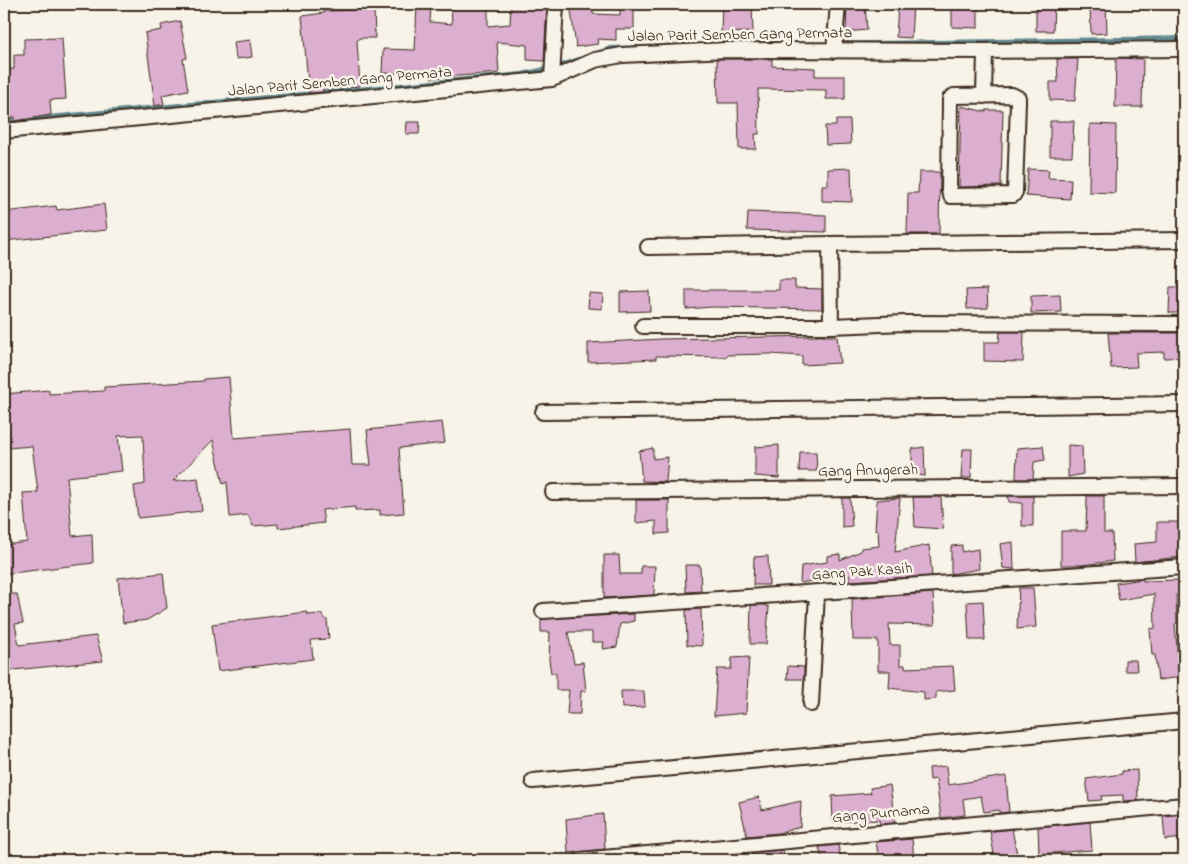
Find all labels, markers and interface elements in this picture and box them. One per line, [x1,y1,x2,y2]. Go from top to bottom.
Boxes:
street label: Jalan Parit Semben Gang Permata [628,21,852,49]
street label: Jalan Parit Semben Gang Permata [227,60,453,104]
street label: Gang Anugerah [818,458,918,484]
street label: Gang Pak Kasih [811,557,913,587]
street label: Gang Purnama [831,798,931,830]

